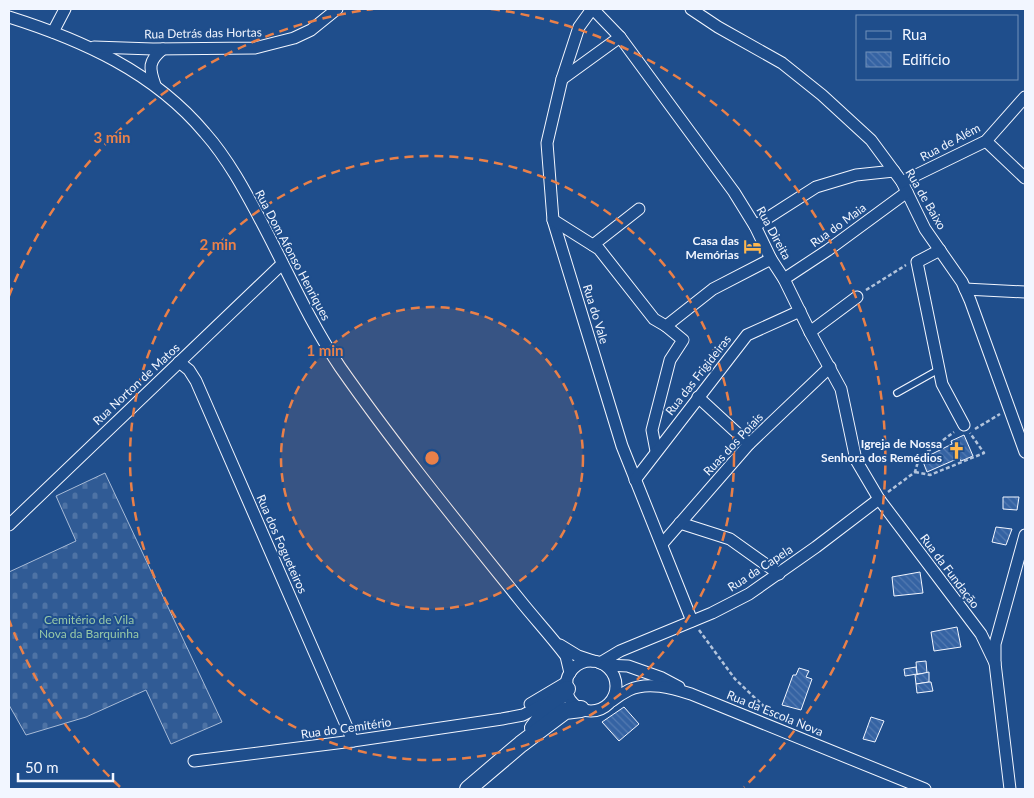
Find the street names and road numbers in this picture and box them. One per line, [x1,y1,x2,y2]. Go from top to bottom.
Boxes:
street label: Rua Detrás das Hortas [144,24,262,42]
street label: Rua de Além [917,120,983,164]
street label: Rua de Baixo [902,166,950,232]
street label: Rua Dom Afonso Henriques [252,187,334,323]
street label: Rua do Maia [807,200,869,250]
street label: Rua Direita [753,204,795,262]
street label: Rua do Vale [580,282,612,346]
street label: Rua das Frigideiras [662,332,734,418]
street label: Rua Norton de Matos [89,340,183,428]
street label: Ruas dos Poíais [700,409,766,479]
street label: Rua dos Fogueteiros [253,492,311,596]
street label: Rua da Fundação [917,531,983,611]
street label: Rua da Capela [725,541,795,595]
street label: Rua da Escola Nova [725,687,825,739]
street label: Rua do Cemitério [300,714,392,742]

